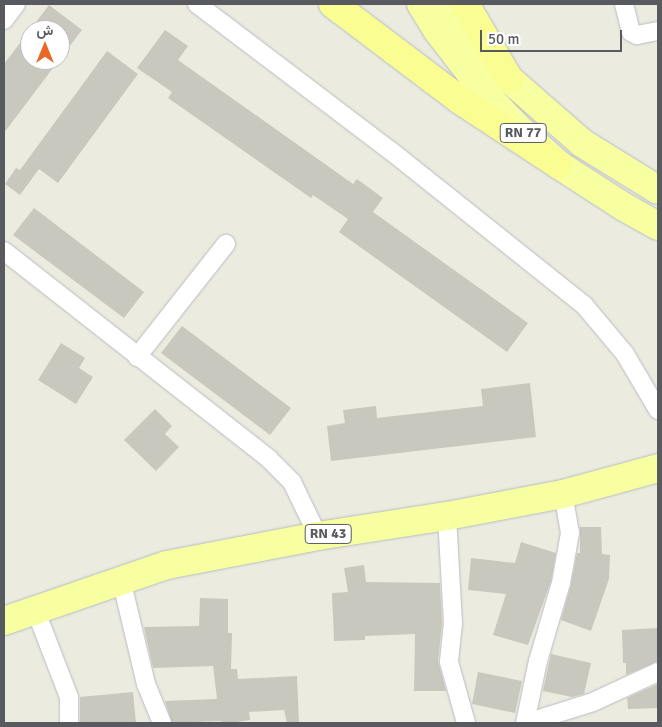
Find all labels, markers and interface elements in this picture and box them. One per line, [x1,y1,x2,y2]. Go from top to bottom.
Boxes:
north arrow [20,20,70,70]
scale bar [482,20,624,52]
text: ش [37,22,53,39]
text: 50 m [488,30,519,48]
road number: RN 77 [499,122,547,144]
road number: RN 43 [304,522,352,546]

